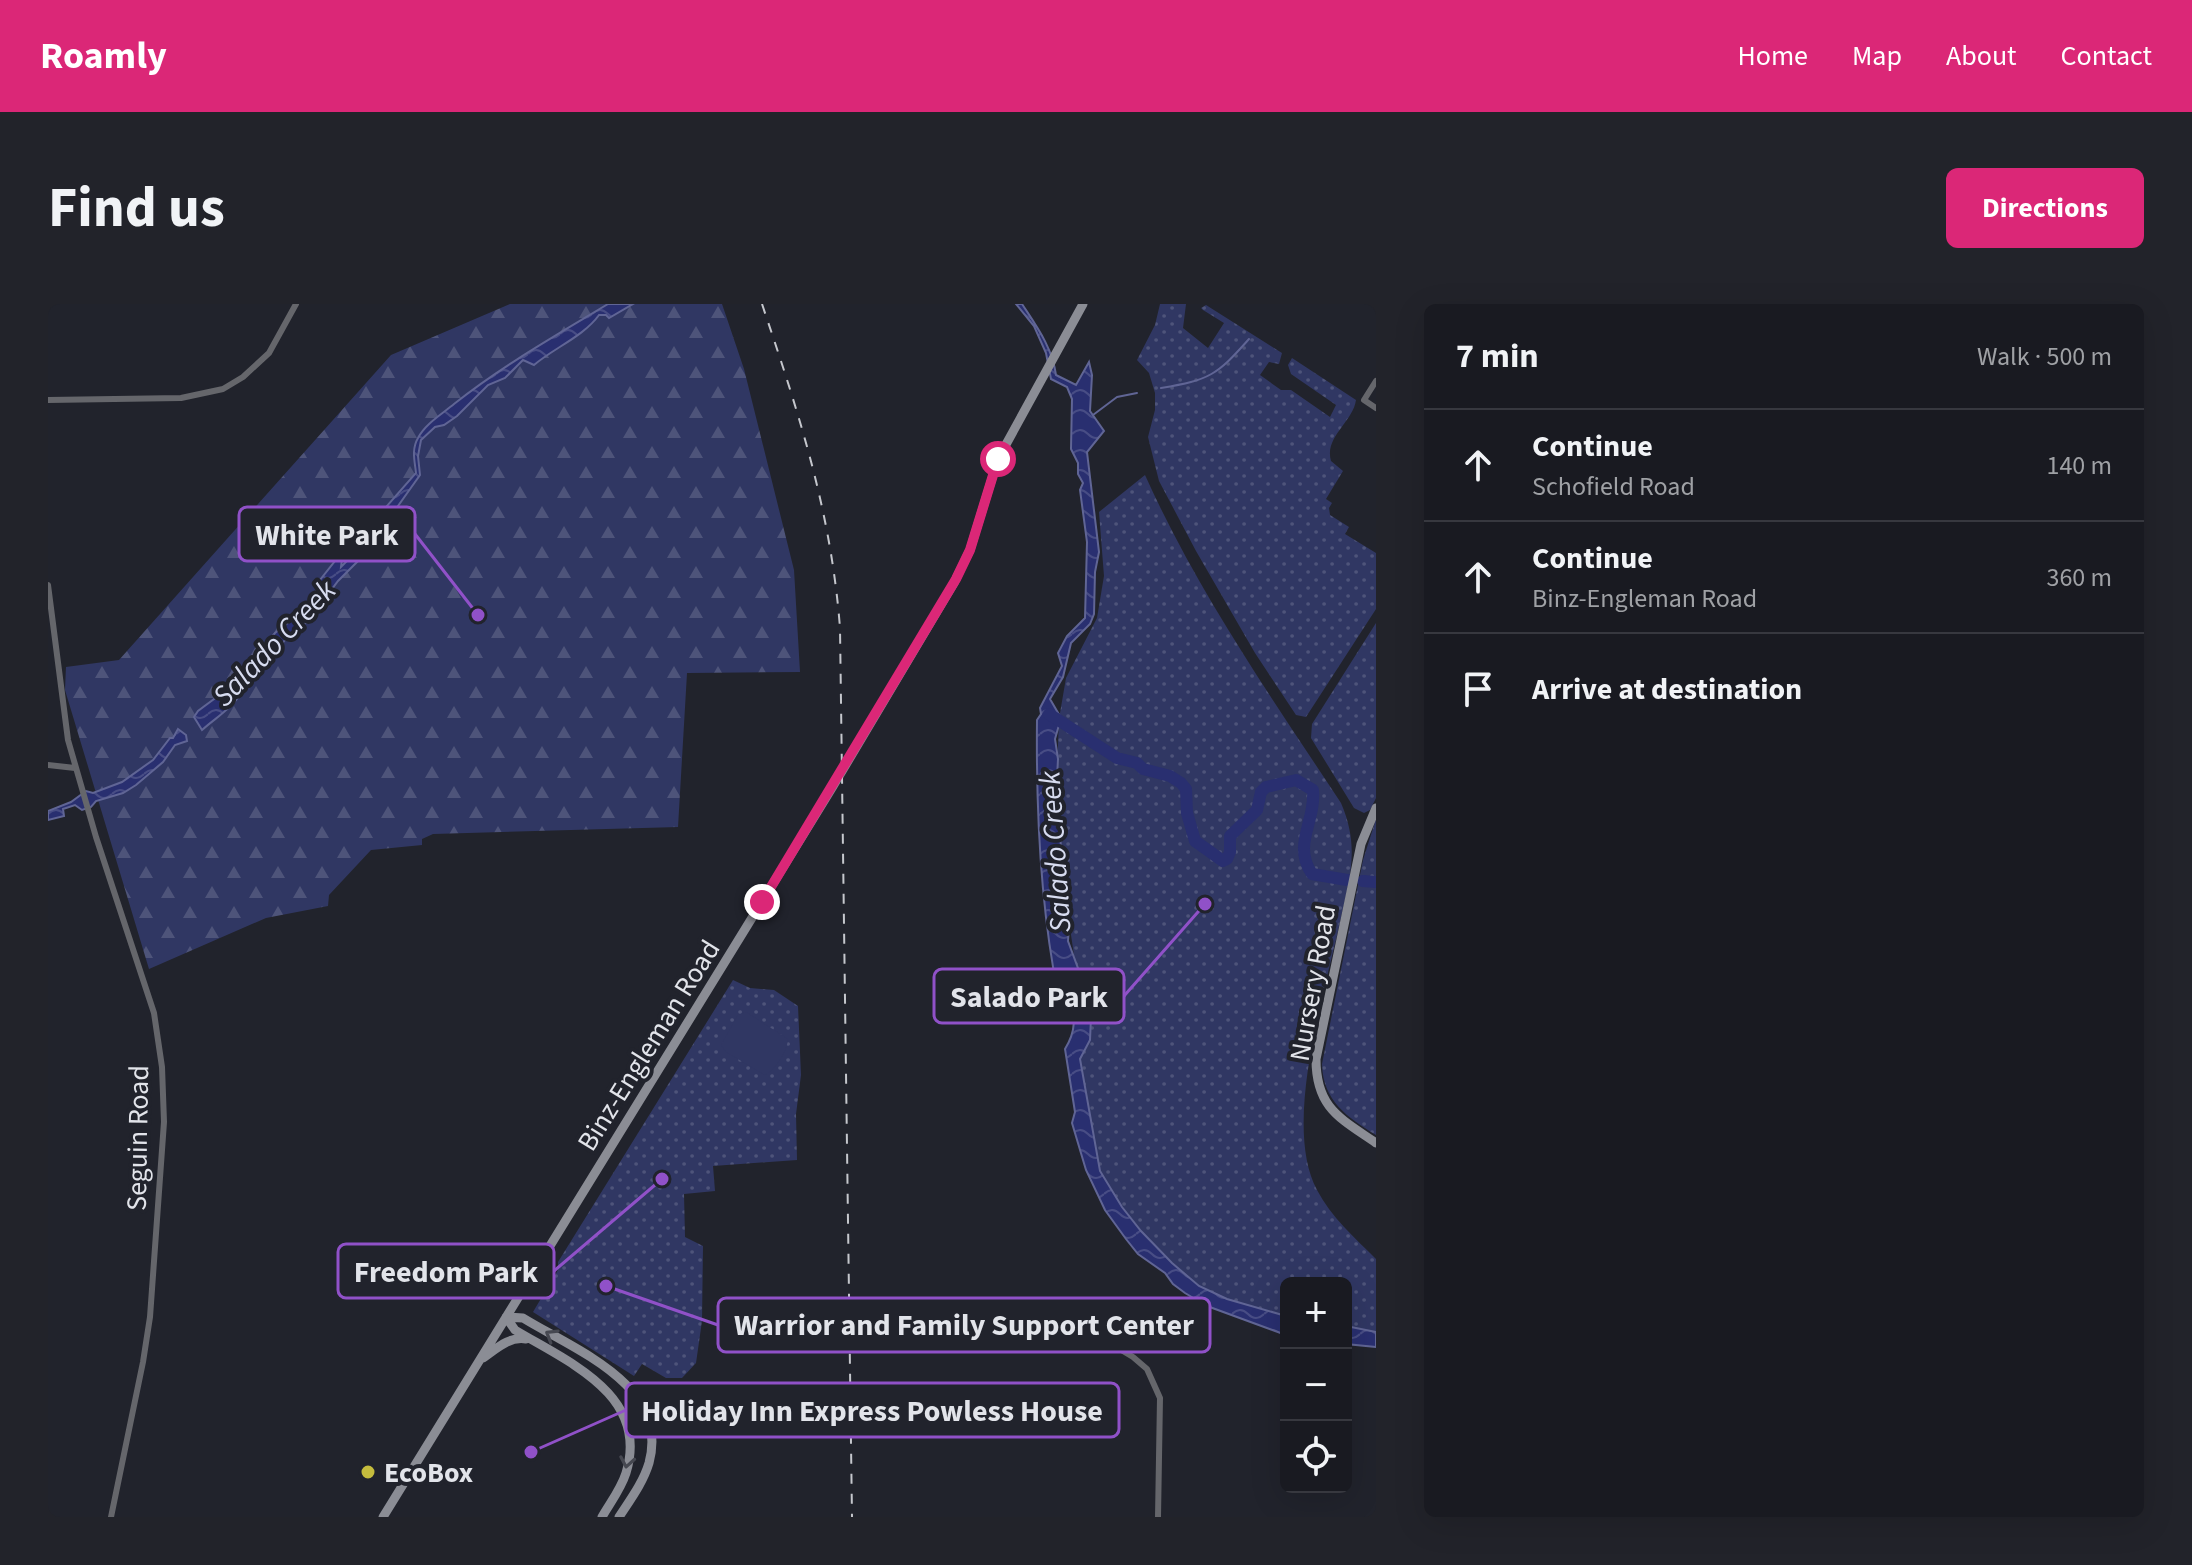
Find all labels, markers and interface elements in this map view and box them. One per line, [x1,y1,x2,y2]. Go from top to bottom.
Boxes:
text: Roamly [40,29,167,83]
text: Home [1737,36,1808,76]
text: Map [1852,36,1902,76]
text: About [1946,36,2017,76]
text: Contact [2061,36,2152,76]
button: Directions [1946,168,2144,248]
text: Find us [48,169,225,248]
text: 7 min [1456,332,1539,381]
text: Walk · 500 m [1977,338,2112,375]
text: Continue [1532,425,1653,468]
route start [980,441,1016,477]
icon: ahead [1456,443,1500,487]
text: 140 m [2046,447,2112,484]
text: Schofield Road [1532,468,1695,505]
callout: White Park [239,507,415,561]
text: White Park [255,514,399,557]
text: Continue [1532,537,1653,580]
icon: ahead [1456,555,1500,599]
text: 360 m [2046,559,2112,596]
water label: Salado Creek [203,570,347,716]
text: Binz-Engleman Road [1532,580,1757,617]
icon: arrive [1456,667,1500,711]
text: Arrive at destination [1532,668,1802,711]
water label: Salado Creek [1028,769,1083,934]
route end [744,884,780,920]
street label: Nursery Road [1280,902,1346,1064]
street label: Binz-Engleman Road [568,932,730,1159]
callout: Salado Park [934,969,1124,1023]
text: Salado Park [950,976,1108,1019]
street label: Seguin Road [117,1065,159,1211]
callout: Freedom Park [338,1244,554,1298]
text: Freedom Park [354,1251,539,1294]
map controls [1280,1277,1352,1493]
button: + [1280,1277,1352,1349]
callout: Warrior and Family Support Center [718,1298,1210,1352]
text: Warrior and Family Support Center [734,1304,1194,1347]
one-way arrow [545,1329,560,1345]
button: − [1280,1349,1352,1421]
callout: Holiday Inn Express Powless House [626,1383,1119,1437]
text: Holiday Inn Express Powless House [641,1390,1103,1433]
button: locate [1280,1421,1352,1493]
place label: EcoBox [384,1453,473,1493]
one-way arrow [620,1455,637,1468]
marker: EcoBox [359,1463,377,1481]

